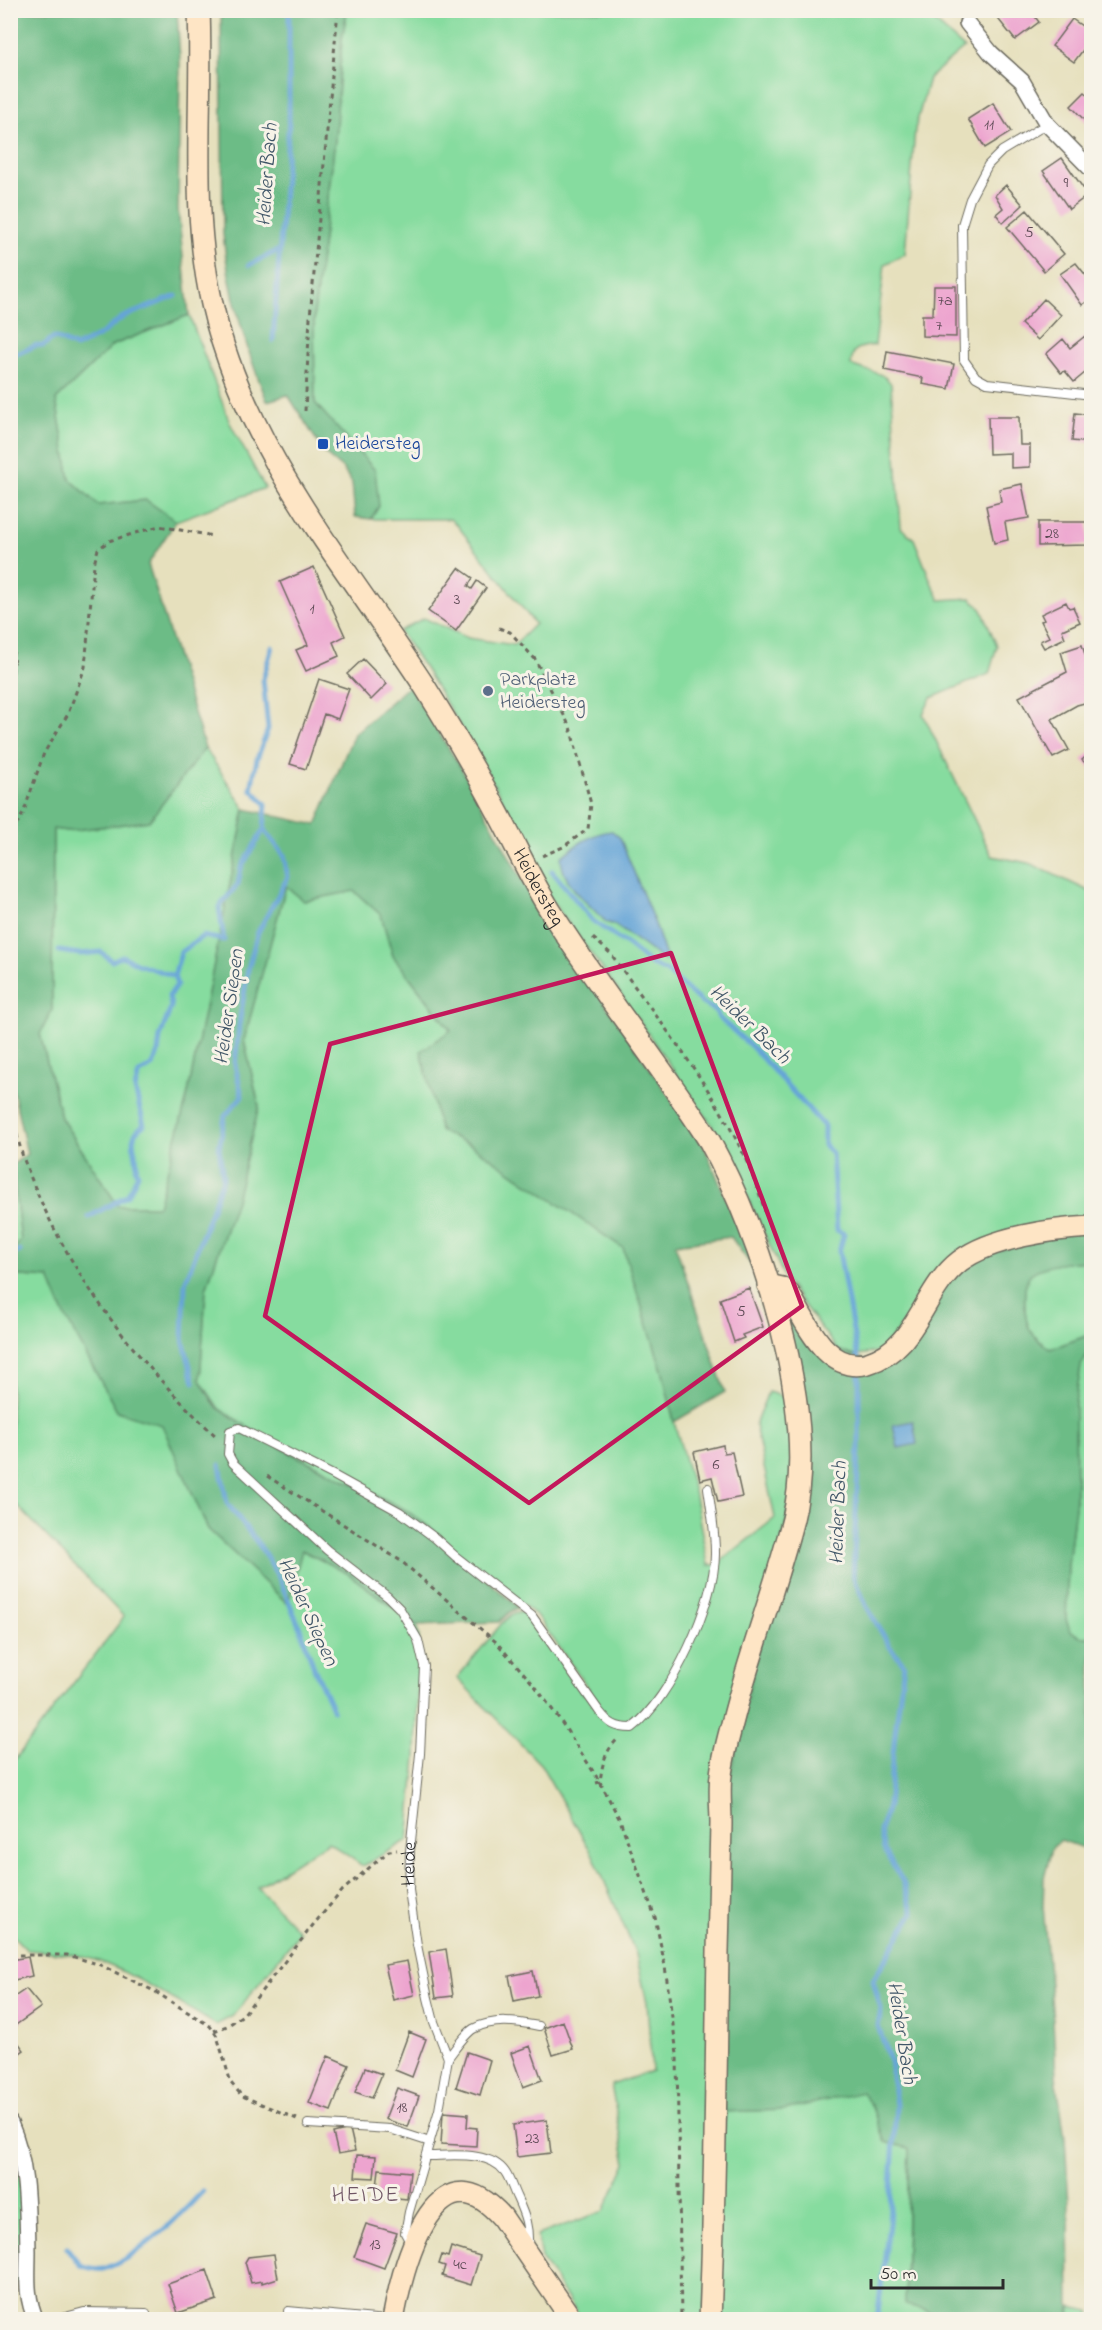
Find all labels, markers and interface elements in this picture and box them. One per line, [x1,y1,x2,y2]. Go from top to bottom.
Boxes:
house number: 11 [984,113,994,137]
water label: Heider Bach [249,121,287,227]
house number: 9 [1064,171,1069,195]
house number: 5 [1024,221,1034,245]
house number: 7a [937,289,953,313]
house number: 7 [936,314,943,338]
place label: Heidersteg [335,430,420,460]
marker: Heidersteg [316,437,330,451]
house number: 28 [1045,522,1059,546]
house number: 3 [454,588,460,612]
house number: 1 [309,597,315,621]
place label: Parkplatz Heidersteg [500,666,585,719]
marker: Parkplatz Heidersteg [481,684,495,698]
street label: Heidersteg [504,843,571,933]
water label: Heider Siepen [207,947,253,1067]
water label: Heider Bach [701,978,797,1072]
house number: 5 [736,1300,746,1324]
house number: 6 [712,1453,720,1477]
water label: Heider Bach [822,1460,856,1565]
water label: Heider Siepen [269,1553,345,1672]
street label: Heide [395,1840,425,1886]
water label: Heider Bach [878,1980,924,2087]
house number: 18 [396,2096,408,2120]
house number: 23 [525,2127,539,2151]
district label: HEIDE [332,2180,400,2212]
house number: 13 [369,2233,381,2257]
scale bar [871,2252,1003,2290]
house number: 4c [453,2253,468,2277]
text: 50 m [880,2262,917,2288]

